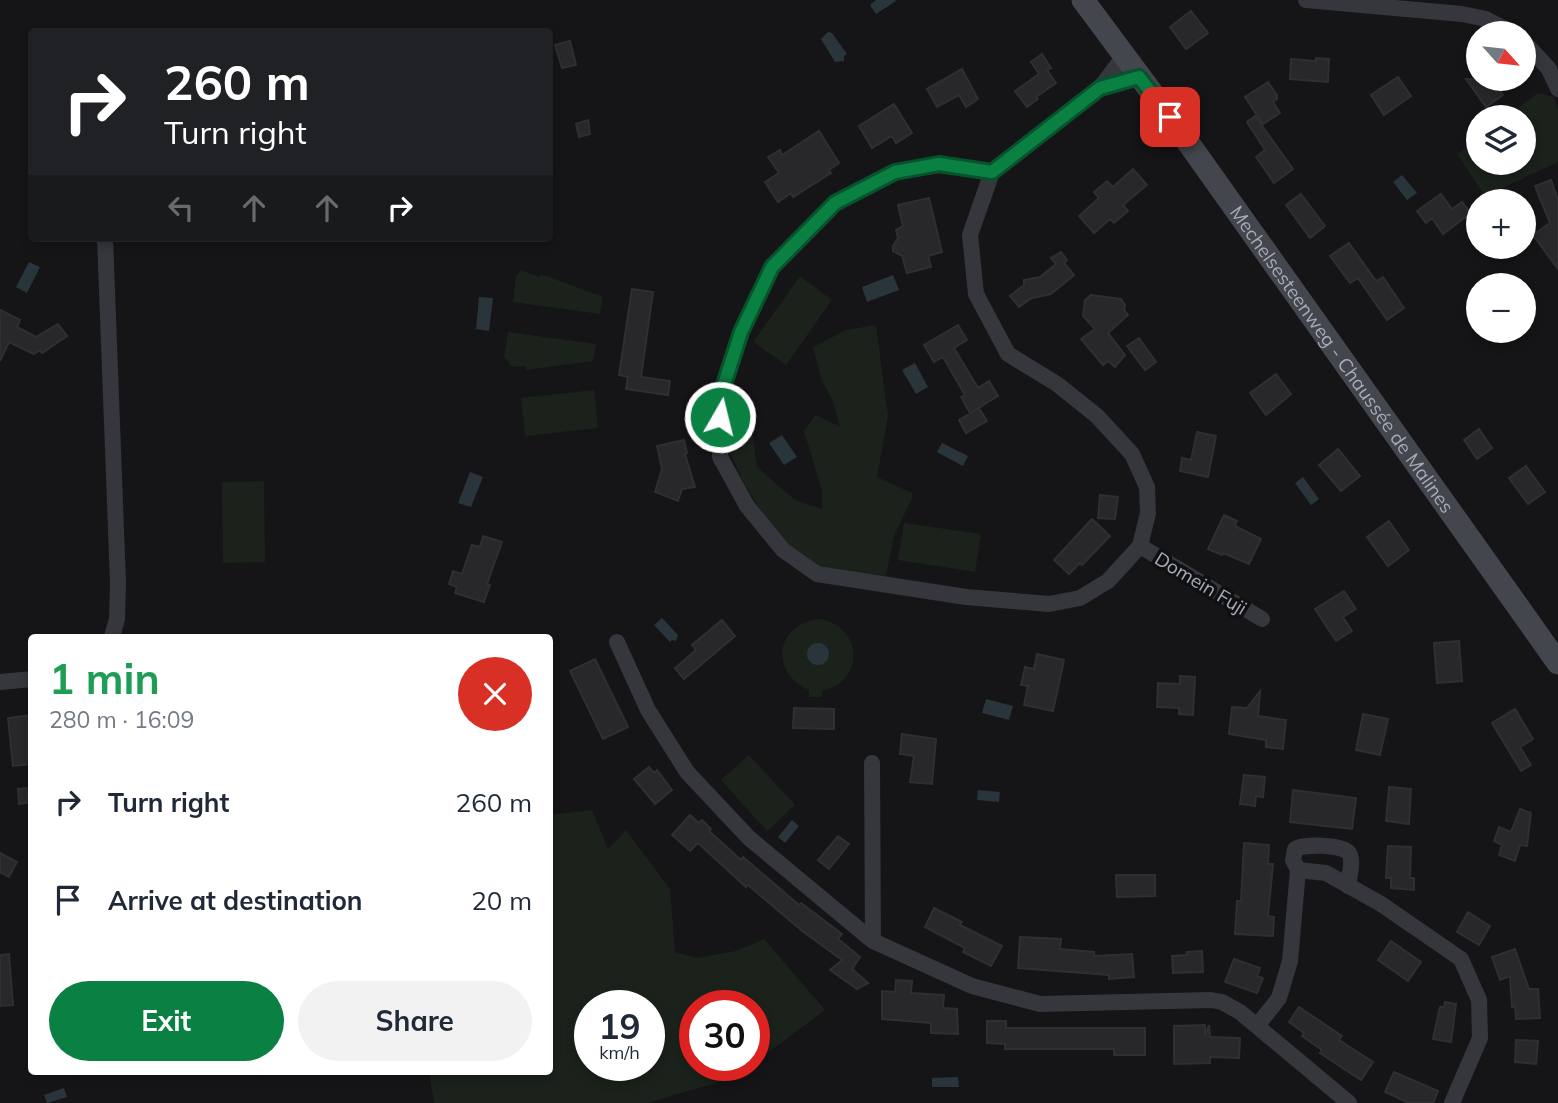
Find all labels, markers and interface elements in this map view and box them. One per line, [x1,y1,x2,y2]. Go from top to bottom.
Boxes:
north arrow [1466,21,1536,91]
map controls [1466,21,1536,343]
text: 260 m [164,51,310,112]
icon: right [49,56,140,147]
pin [1140,87,1200,147]
icon: arrive [1151,98,1189,136]
button: layers [1466,105,1536,175]
text: Turn right [164,112,307,152]
icon: left [162,189,200,227]
icon: ahead [235,189,273,227]
icon: ahead [308,189,346,227]
icon: right [381,189,419,227]
button: + [1466,189,1536,259]
street label: Mechelsesteenweg - Chaussée de Malines [1225,201,1459,518]
button: − [1466,273,1536,343]
position arrow [683,380,757,454]
street label: Domein Fuji [1151,546,1251,620]
text: 1 min [49,652,160,705]
button: close [458,657,532,731]
text: 280 m · 16:09 [49,705,194,734]
icon: right [49,783,87,821]
text: Turn right [108,786,229,819]
text: 260 m [456,786,532,819]
icon: arrive [49,881,87,919]
text: Arrive at destination [108,884,363,917]
text: 20 m [471,884,532,917]
button: Exit [49,981,284,1061]
button: Share [298,981,532,1061]
speed limit sign: 30 [679,990,770,1081]
text: 19 [598,1004,641,1048]
text: km/h [599,1041,640,1064]

